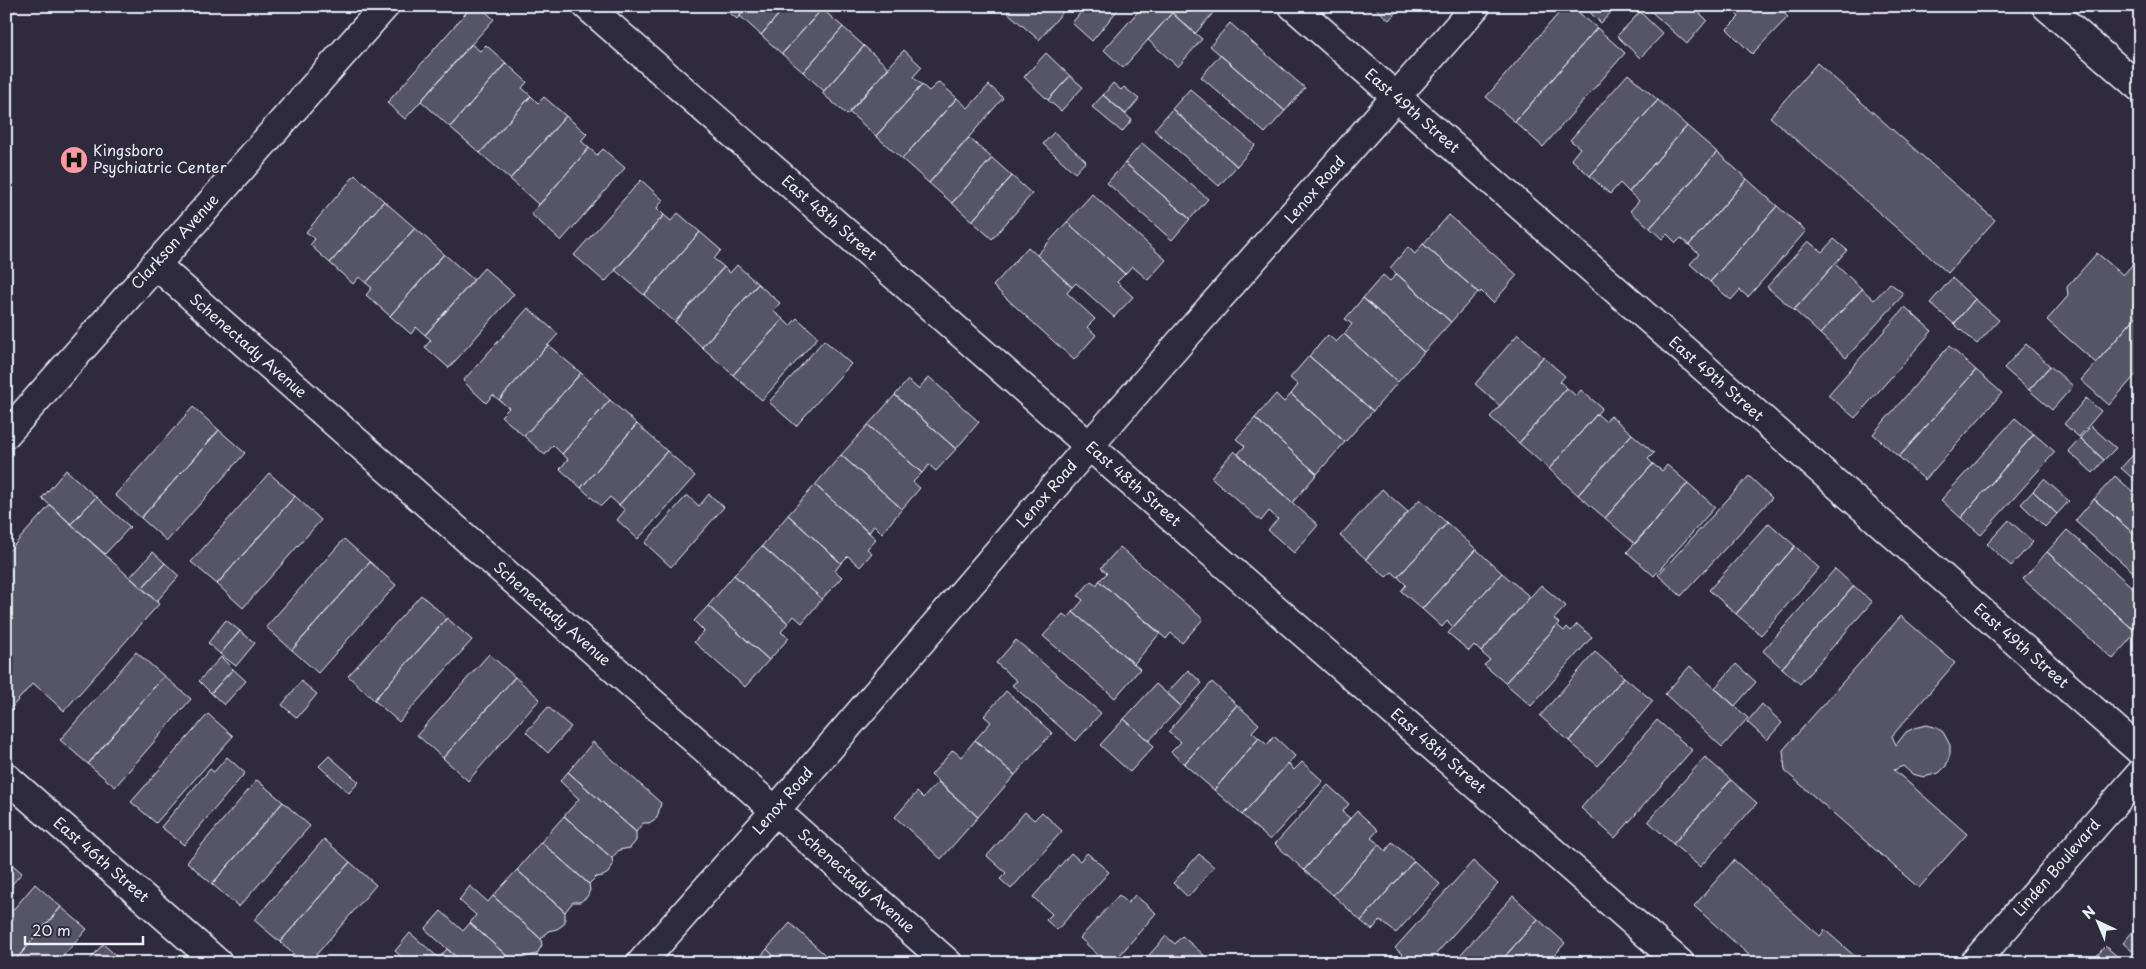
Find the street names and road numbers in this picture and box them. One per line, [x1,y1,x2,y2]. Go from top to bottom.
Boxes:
street label: East 49th Street [1360,62,1466,158]
street label: Lenox Road [1278,150,1350,228]
street label: East 48th Street [777,169,883,265]
street label: Clarkson Avenue [125,188,223,294]
street label: Schenectady Avenue [185,287,313,402]
street label: East 49th Street [1664,330,1770,426]
street label: East 48th Street [1081,435,1187,531]
street label: Lenox Road [1010,454,1082,532]
street label: Schenectady Avenue [489,555,617,670]
street label: East 49th Street [1969,597,2075,693]
street label: East 48th Street [1386,702,1492,798]
street label: Lenox Road [746,761,818,839]
street label: East 46th Street [49,811,155,907]
street label: Linden Boulevard [2007,813,2105,921]
street label: Schenectady Avenue [793,822,921,937]

